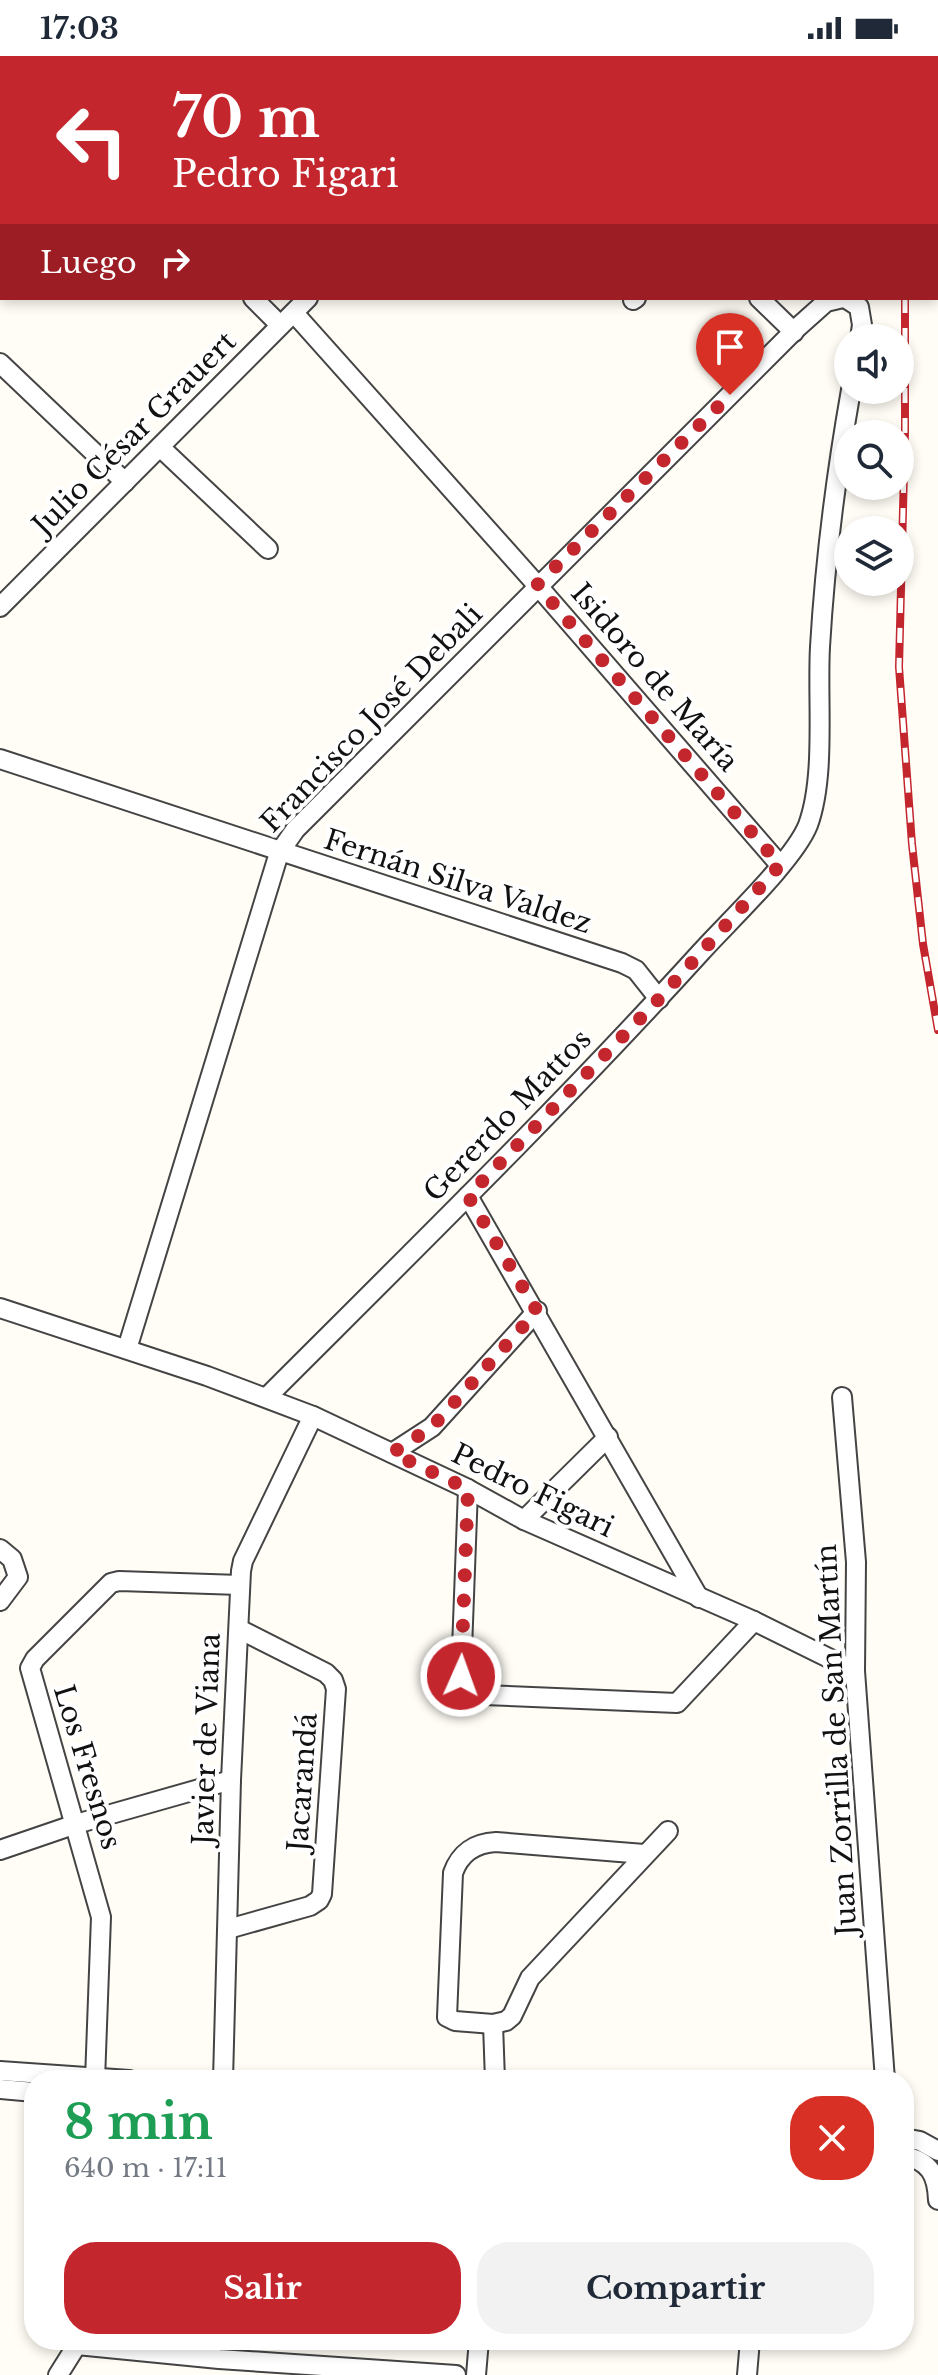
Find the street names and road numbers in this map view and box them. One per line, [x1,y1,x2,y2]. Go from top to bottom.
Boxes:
street label: Julio César Grauert [22,324,244,545]
street label: Isidoro de María [563,576,746,779]
street label: Francisco José Debali [253,597,490,840]
street label: Fernán Silva Valdez [320,822,596,941]
street label: Gererdo Mattos [416,1022,598,1209]
street label: Pedro Figari [446,1436,620,1545]
street label: Juan Zorrilla de San Martín [809,1543,864,1941]
street label: Javier de Viana [185,1632,228,1849]
street label: Los Fresnos [46,1681,129,1854]
street label: Jacarandá [280,1711,325,1856]

